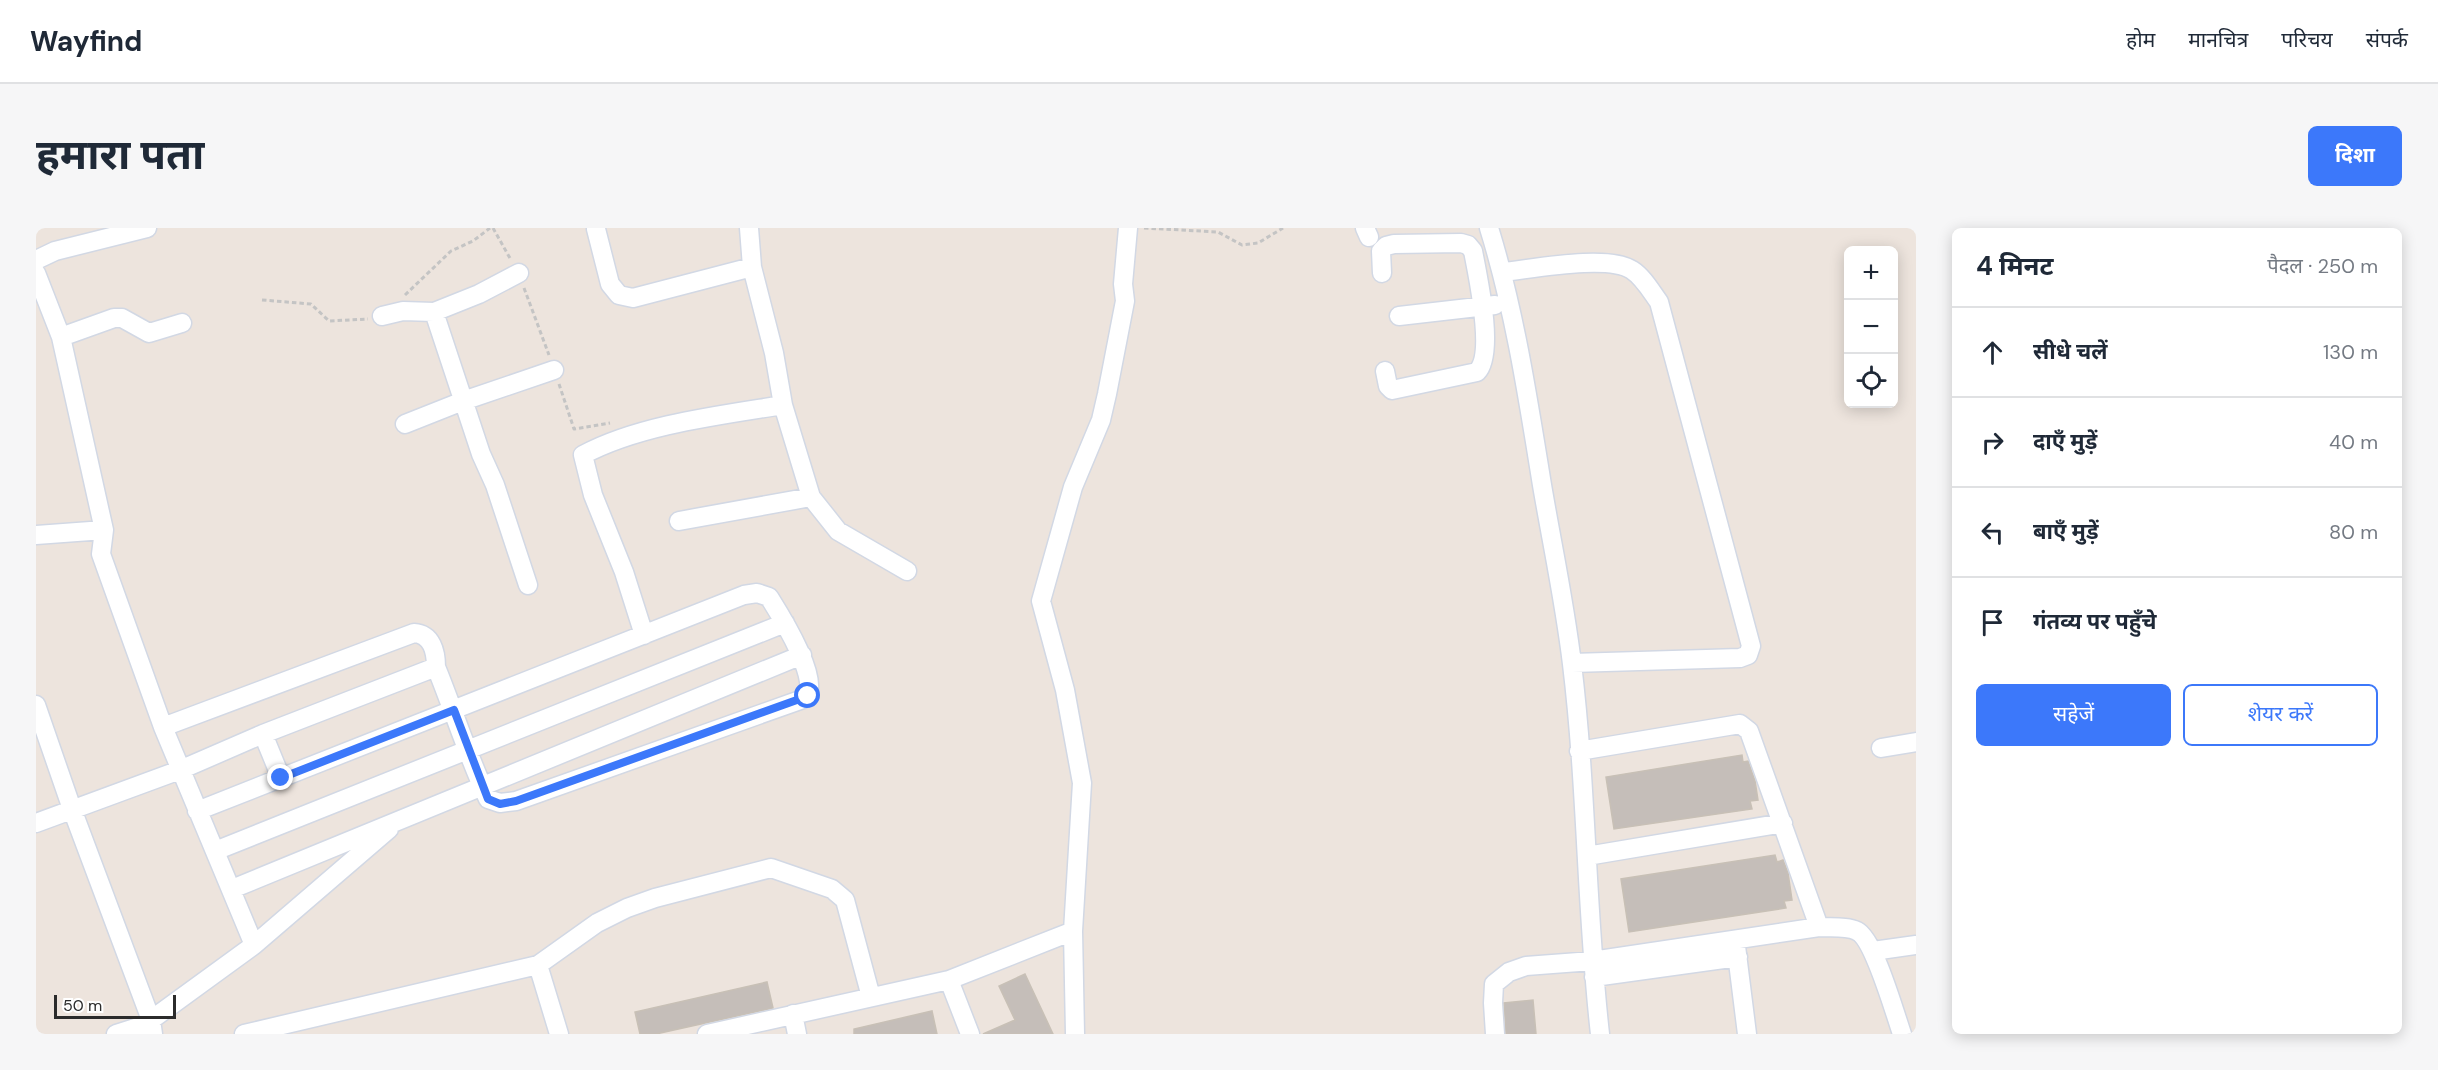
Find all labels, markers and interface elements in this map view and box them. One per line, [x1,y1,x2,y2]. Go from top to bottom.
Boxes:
text: Wayfind [30,23,142,60]
text: होम [2126,26,2155,54]
text: मानचित्र [2188,26,2248,54]
text: परिचय [2281,26,2333,54]
text: संपर्क [2366,26,2408,54]
button: दिशा [2308,126,2402,186]
text: हमारा पता [36,127,204,182]
map controls [1844,246,1898,408]
button: + [1844,246,1898,300]
text: 4 मिनट [1976,249,2054,283]
text: पैदल · 250 m [2267,253,2378,279]
button: − [1844,300,1898,354]
icon: ahead [1976,336,2009,369]
text: सीधे चलें [2033,337,2108,366]
text: 130 m [2323,339,2378,365]
button: locate [1844,354,1898,408]
icon: right [1976,426,2009,459]
text: दाएँ मुड़ें [2033,427,2097,456]
text: 40 m [2329,429,2378,455]
icon: left [1976,516,2009,549]
text: बाएँ मुड़ें [2033,517,2099,546]
text: 80 m [2329,519,2378,545]
icon: arrive [1976,606,2009,639]
text: गंतव्य पर पहुँचे [2033,607,2156,636]
route start [794,682,820,708]
button: सहेजें [1976,684,2171,746]
button: शेयर करें [2183,684,2378,746]
route end [267,764,293,790]
scale bar [54,992,176,1020]
text: 50 m [63,995,102,1016]

